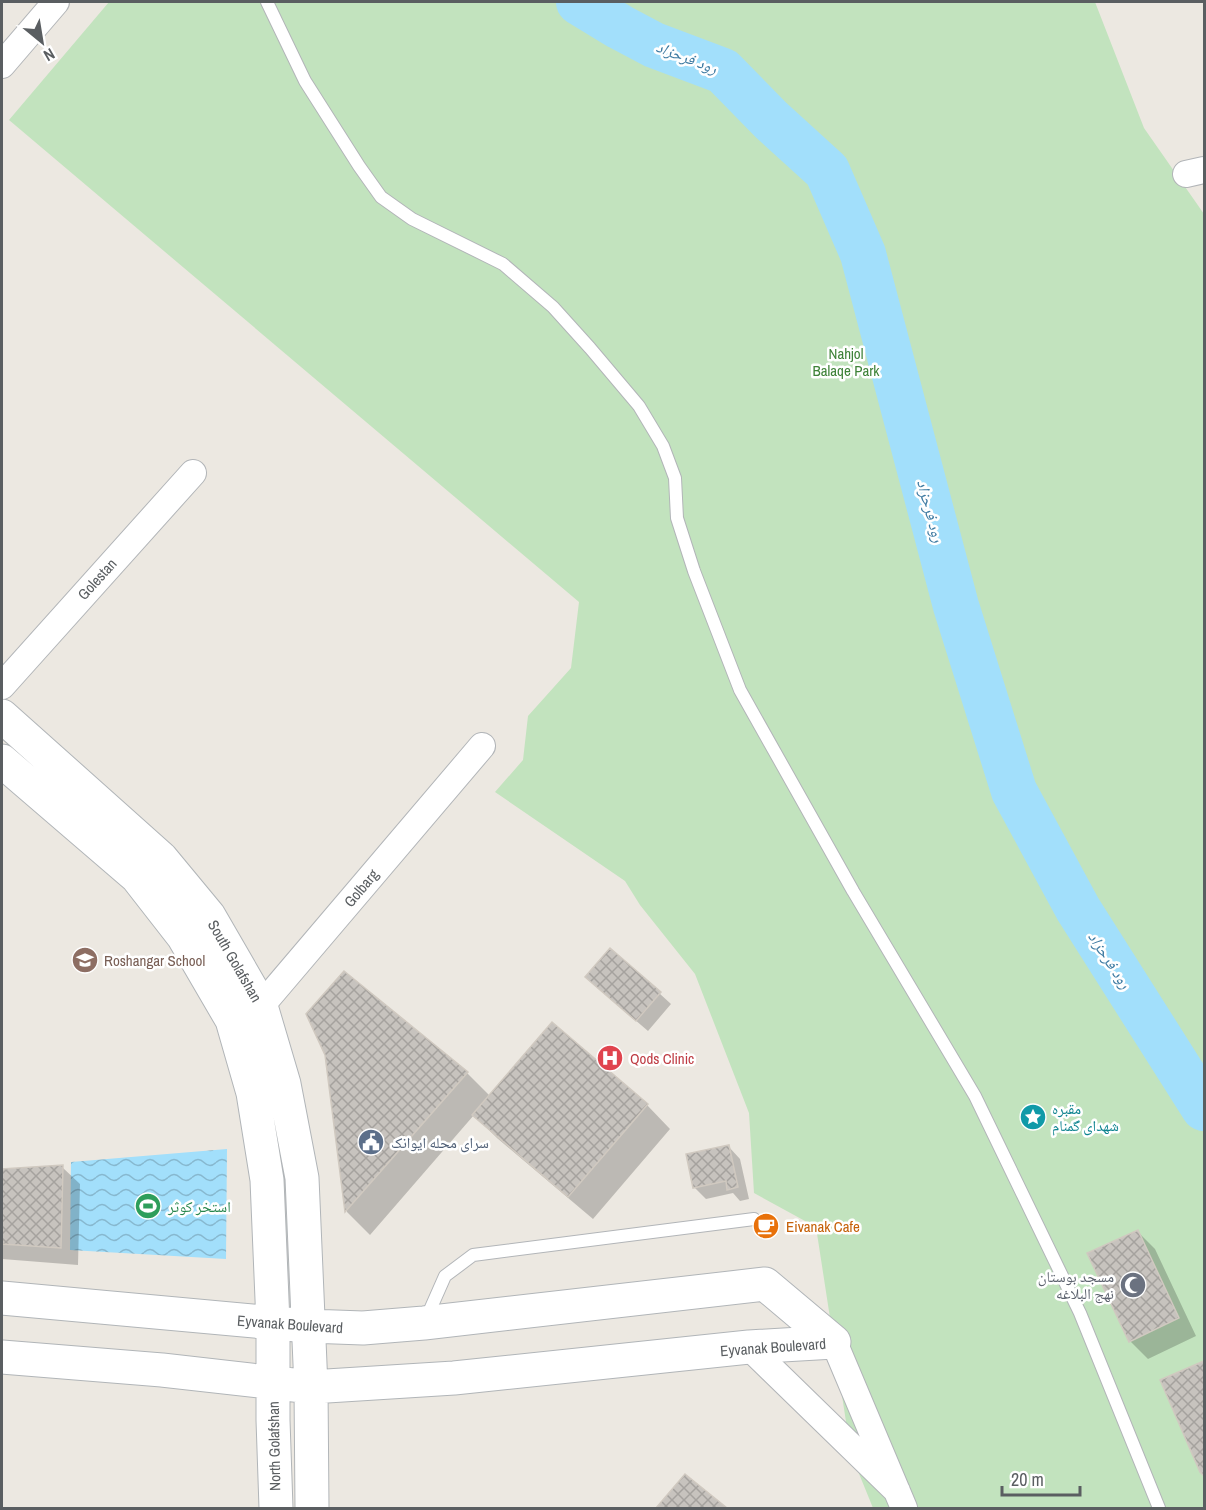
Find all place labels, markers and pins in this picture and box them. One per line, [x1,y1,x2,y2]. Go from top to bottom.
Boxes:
school or university icon: Roshangar School [70,945,100,975]
place label: Roshangar School [104,950,205,971]
hospital icon: Qods Clinic [595,1043,625,1073]
place label: Qods Clinic [630,1048,694,1069]
place label: مقبره شهدای گمنام [1052,1098,1119,1136]
place icon: مقبره شهدای گمنام [1018,1102,1048,1132]
public building icon: سرای محله ایوانک [356,1127,386,1157]
place label: سرای محله ایوانک [391,1132,489,1153]
sports icon: استخر کوثر [133,1191,163,1221]
place label: استخر کوثر [167,1196,231,1217]
cafe icon: Eivanak Cafe [751,1211,781,1241]
place label: Eivanak Cafe [786,1216,860,1237]
place label: مسجد بوستان نهج البلاغه [1038,1266,1114,1304]
mosque icon: مسجد بوستان نهج البلاغه [1118,1270,1148,1300]

